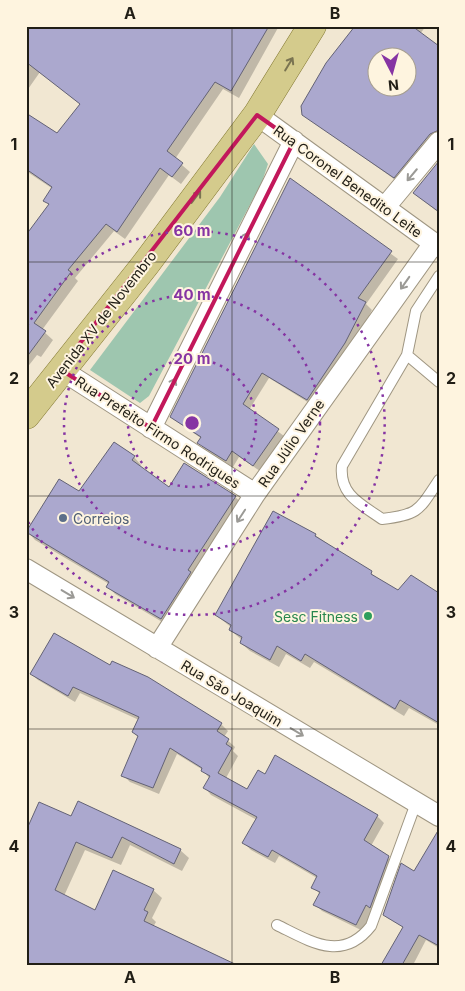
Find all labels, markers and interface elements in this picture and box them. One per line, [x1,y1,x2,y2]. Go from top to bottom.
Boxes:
text: A [124,3,136,23]
text: B [330,3,340,23]
north arrow [368,48,418,98]
one-way arrow [284,57,294,71]
text: N [387,76,400,94]
street label: Rua Coronel Benedito Leite [270,121,426,241]
text: 1 [11,134,17,154]
text: 1 [448,134,454,154]
one-way arrow [406,168,417,181]
one-way arrow [191,190,201,204]
text: 60 m [173,221,211,240]
one-way arrow [241,232,250,247]
street label: Avenida XV de Novembro [42,247,160,391]
one-way arrow [400,276,410,290]
text: 40 m [173,285,211,304]
text: 20 m [174,349,210,368]
text: 2 [9,368,19,388]
text: 2 [446,368,456,388]
street label: Rua Prefeito Firmo Rodrigues [72,372,244,492]
one-way arrow [167,377,177,392]
street label: Rua Júlio Verne [254,396,328,490]
centre of rings [183,414,201,432]
one-way arrow [236,509,246,523]
place label: Correios [73,510,130,527]
marker: Correios [57,512,69,524]
one-way arrow [60,590,74,600]
text: 3 [9,602,19,622]
text: 3 [446,602,456,622]
place label: Sesc Fitness [274,608,358,625]
marker: Sesc Fitness [362,610,374,622]
street label: Rua São Joaquim [178,656,286,730]
one-way arrow [290,727,304,737]
text: 4 [9,836,20,856]
text: 4 [446,836,457,856]
text: A [124,967,136,987]
text: B [330,967,340,987]

